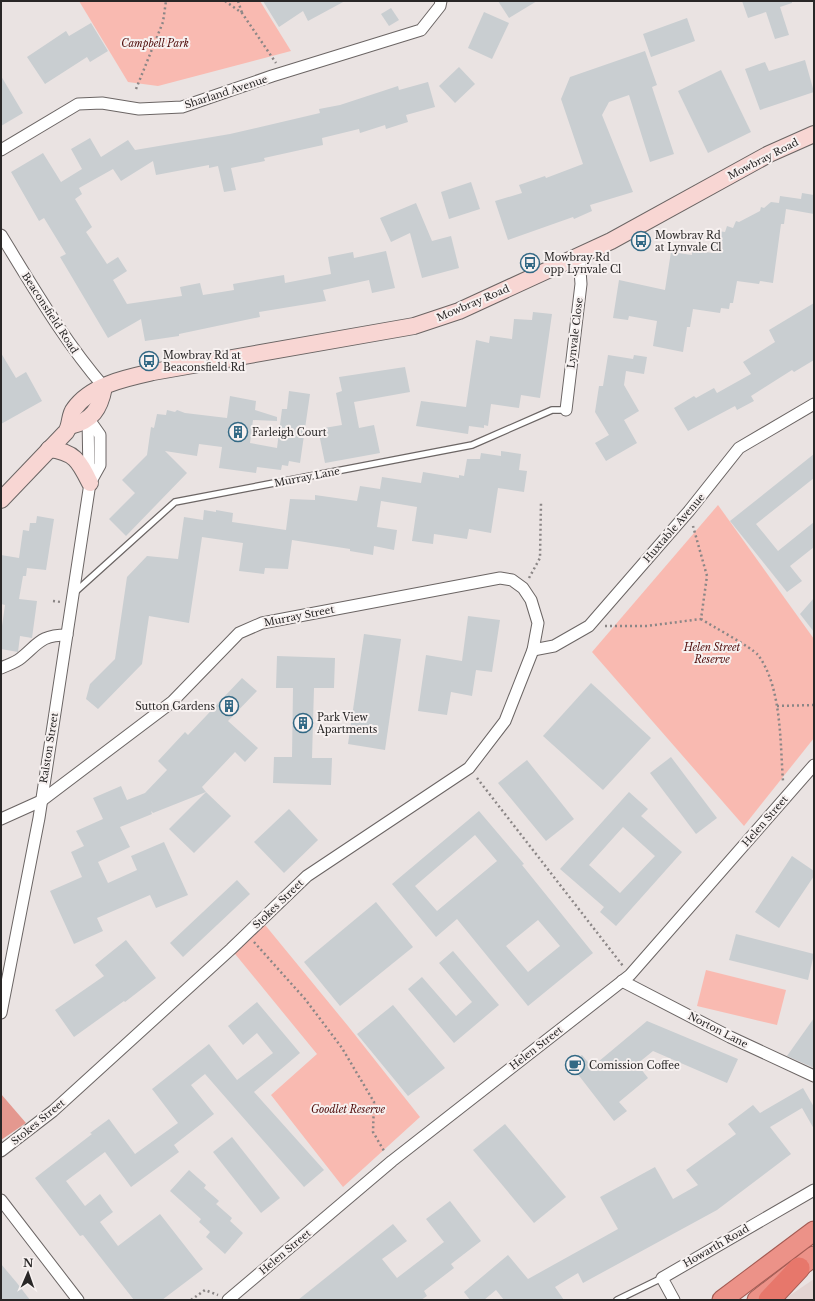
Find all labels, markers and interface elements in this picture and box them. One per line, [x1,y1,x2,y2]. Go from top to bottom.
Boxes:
park label: Campbell Park [121,37,189,50]
street label: Sharland Avenue [183,72,269,112]
street label: Mowbray Road [725,135,801,182]
place label: Mowbray Rd at Lynvale Cl [655,229,721,254]
bus stop icon: Mowbray Rd at Lynvale Cl [630,230,652,252]
place label: Mowbray Rd opp Lynvale Cl [544,251,621,276]
bus stop icon: Mowbray Rd opp Lynvale Cl [519,252,541,274]
street label: Beaconsfield Road [19,270,81,356]
street label: Mowbray Road [435,282,512,324]
street label: Lynvale Close [564,297,586,369]
place label: Mowbray Rd at Beaconsfield Rd [163,349,245,374]
bus stop icon: Mowbray Rd at Beaconsfield Rd [138,350,160,372]
building icon: Farleigh Court [227,421,249,443]
place label: Farleigh Court [252,426,327,439]
street label: Murray Lane [273,464,341,490]
street label: Huxtable Avenue [640,491,708,565]
street label: Murray Street [263,603,335,629]
park label: Helen Street Reserve [683,641,741,666]
building icon: Sutton Gardens [218,695,240,717]
place label: Sutton Gardens [135,700,215,713]
place label: Park View Apartments [316,711,378,736]
street label: Ralston Street [37,712,61,784]
building icon: Park View Apartments [292,712,314,734]
street label: Helen Street [739,793,791,849]
street label: Stokes Street [250,876,306,932]
street label: Norton Lane [686,1009,750,1051]
street label: Helen Street [507,1023,565,1073]
cafe icon: Comission Coffee [564,1054,586,1076]
place label: Comission Coffee [589,1059,680,1072]
street label: Stokes Street [8,1096,68,1148]
park label: Goodlet Reserve [311,1103,385,1116]
street label: Howarth Road [681,1222,752,1270]
street label: Helen Street [256,1226,314,1277]
north arrow [8,1253,48,1293]
text: N [23,1256,34,1270]

